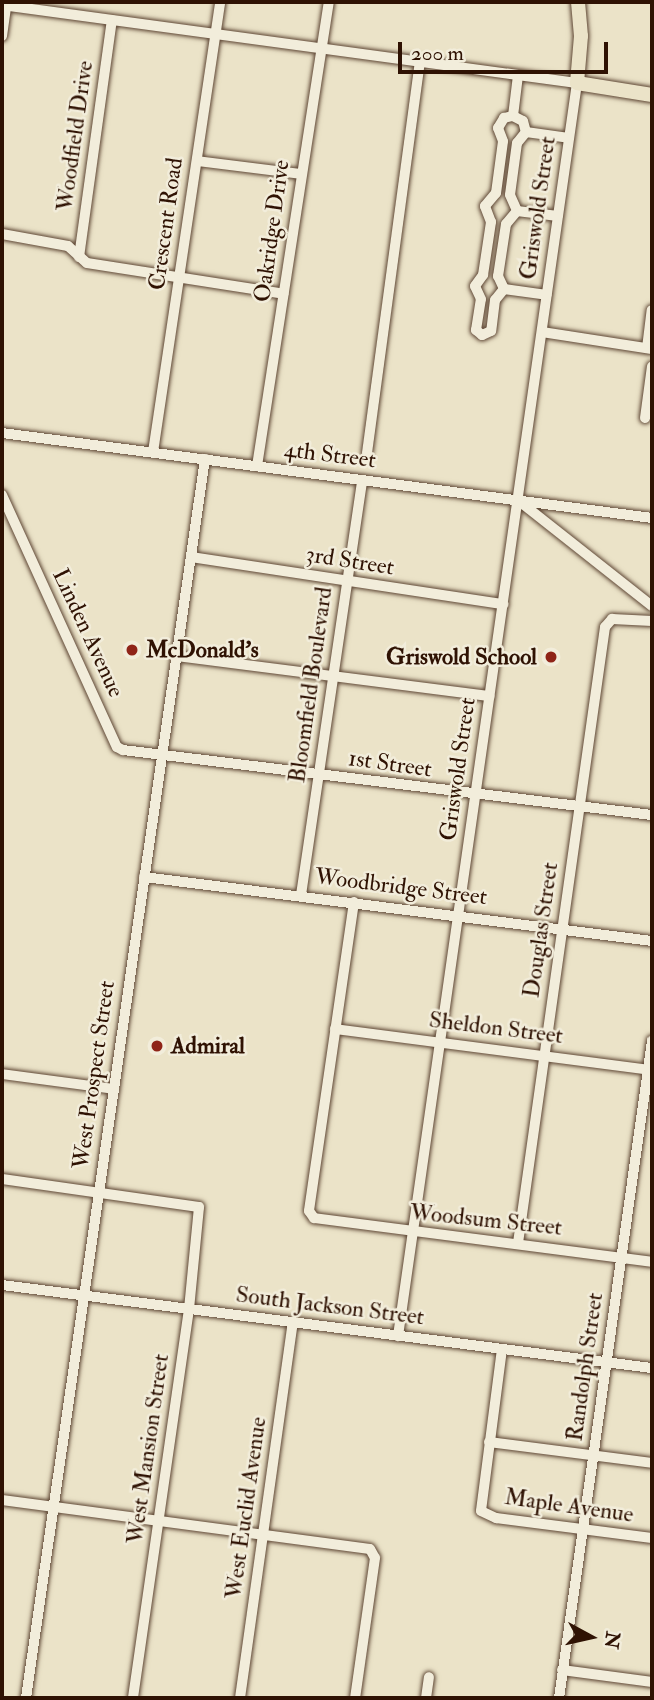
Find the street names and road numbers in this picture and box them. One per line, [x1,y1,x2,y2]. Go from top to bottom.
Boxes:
street label: Woodfield Drive [51,59,99,213]
street label: Griswold Street [514,135,562,281]
street label: Crescent Road [143,156,189,292]
street label: Oakridge Drive [248,158,296,304]
street label: 4th Street [283,436,377,474]
street label: 3rd Street [304,540,396,582]
street label: Linden Avenue [46,564,130,702]
street label: Bloomfield Boulevard [284,585,338,785]
street label: Griswold Street [434,696,482,842]
street label: 1st Street [347,745,433,783]
street label: Douglas Street [518,860,564,1000]
street label: Woodbridge Street [313,863,489,911]
street label: West Prospect Street [67,979,121,1171]
street label: Sheldon Street [427,1006,565,1050]
street label: Woodsum Street [409,1198,563,1242]
street label: South Jackson Street [234,1281,426,1331]
street label: Randolph Street [561,1291,609,1443]
street label: West Mansion Street [121,1352,175,1546]
street label: West Euclid Avenue [220,1415,272,1601]
street label: Maple Avenue [503,1483,635,1529]

